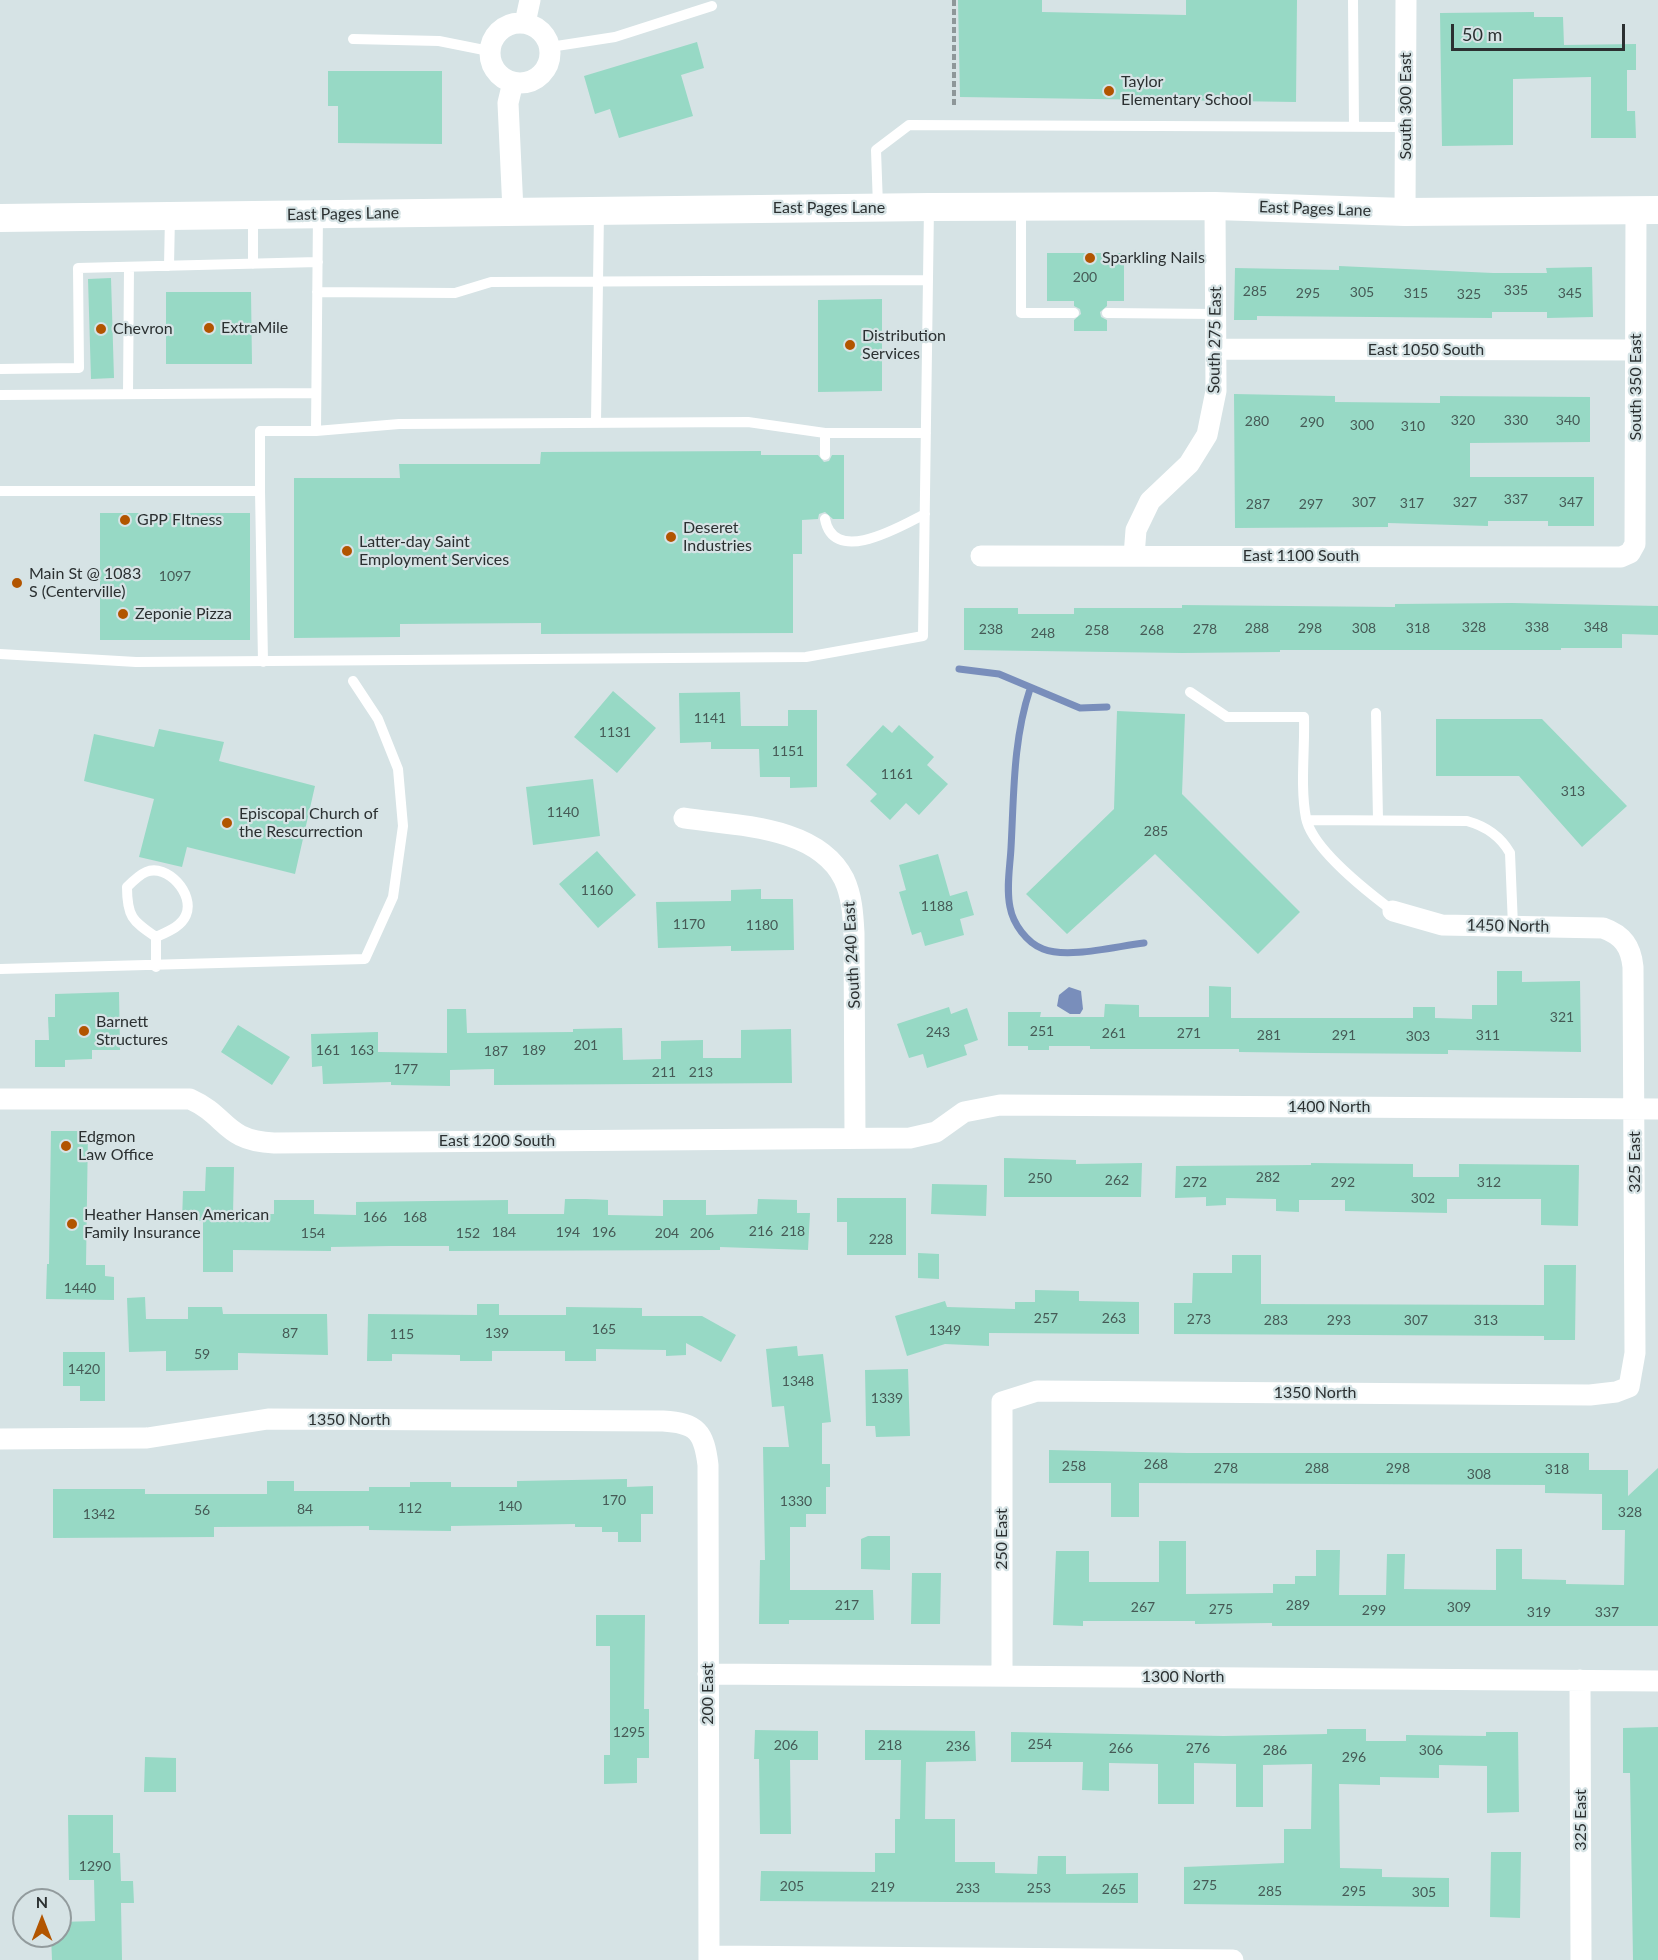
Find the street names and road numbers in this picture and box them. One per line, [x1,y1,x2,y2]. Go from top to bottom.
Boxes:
street label: South 300 East [1396,52,1416,160]
street label: East Pages Lane [1259,197,1371,221]
street label: East Pages Lane [773,198,885,218]
street label: East Pages Lane [287,203,399,225]
street label: South 275 East [1204,286,1226,394]
street label: South 350 East [1626,333,1646,441]
street label: East 1050 South [1368,340,1484,360]
street label: East 1100 South [1243,546,1359,566]
street label: South 240 East [840,901,864,1009]
street label: 1450 North [1466,916,1550,936]
street label: 1400 North [1288,1097,1370,1117]
street label: East 1200 South [439,1131,555,1151]
street label: 325 East [1625,1131,1645,1193]
street label: 1350 North [1274,1383,1356,1403]
street label: 1350 North [308,1410,390,1430]
street label: 250 East [992,1508,1012,1570]
street label: 200 East [698,1663,718,1725]
street label: 1300 North [1142,1667,1224,1687]
street label: 325 East [1571,1789,1591,1851]

